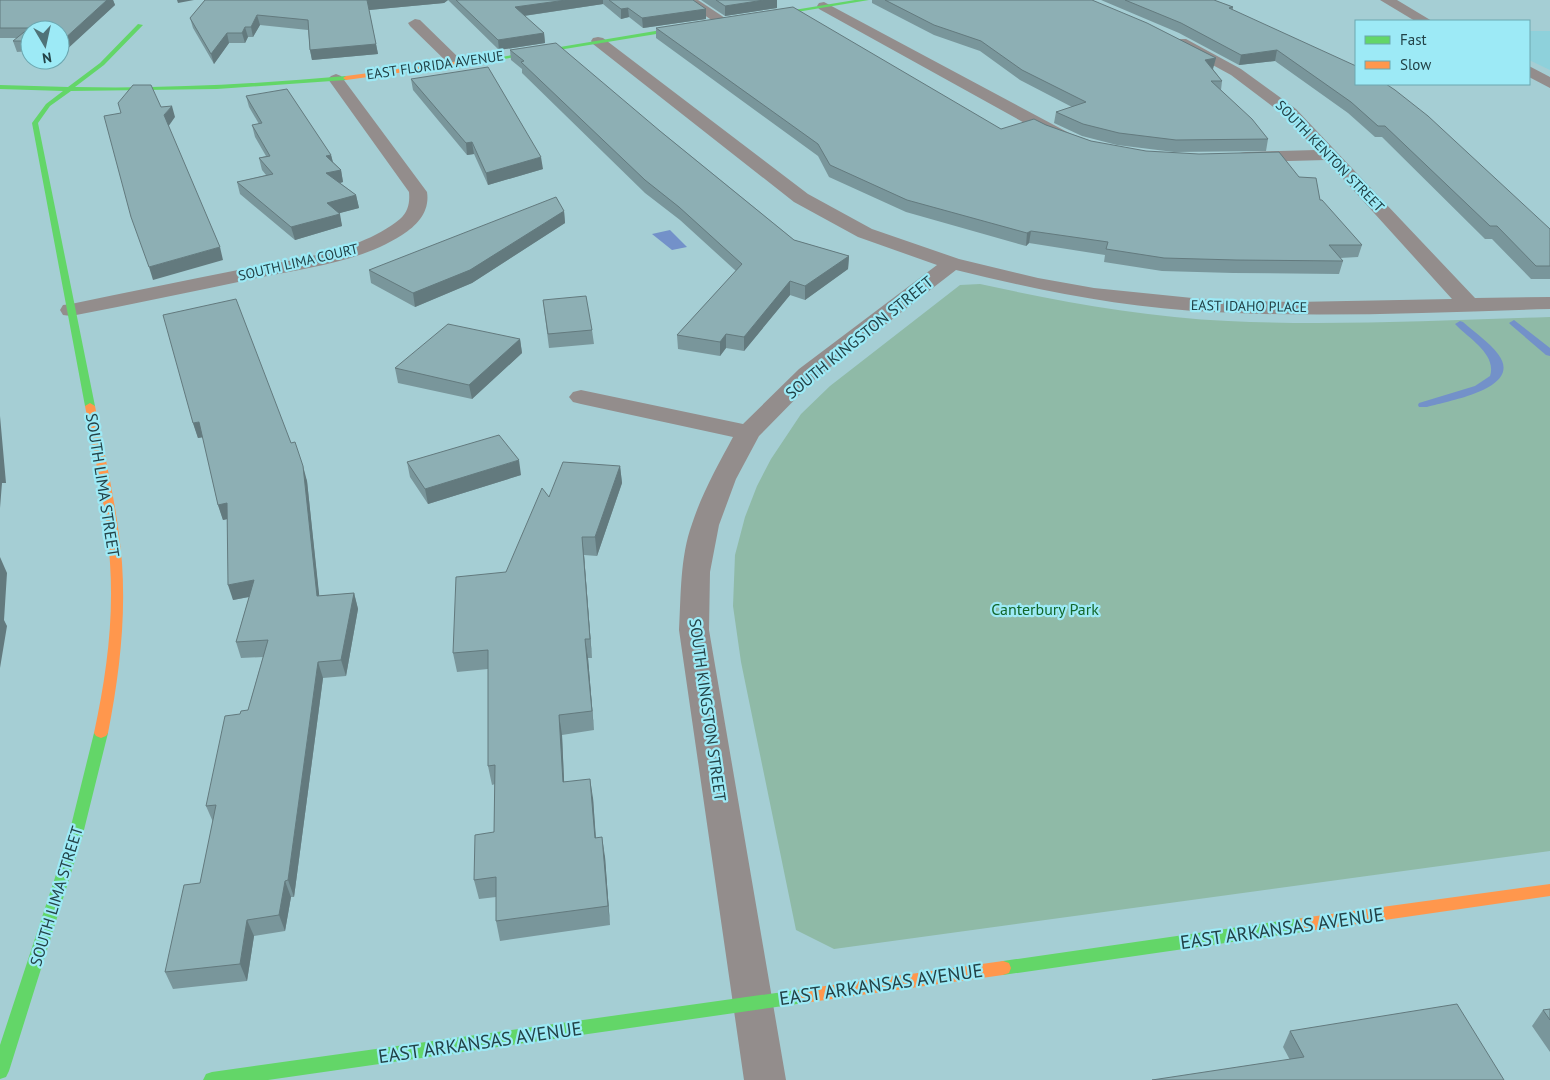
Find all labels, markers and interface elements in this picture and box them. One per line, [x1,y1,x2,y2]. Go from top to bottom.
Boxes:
north arrow [20,20,70,70]
legend [1355,20,1530,85]
text: Fast [1400,30,1427,49]
street label: EAST FLORIDA AVENUE [365,46,505,84]
text: N [41,48,53,67]
text: Slow [1400,55,1431,74]
street label: SOUTH KENTON STREET [1272,96,1388,216]
street label: SOUTH LIMA COURT [236,239,360,285]
street label: SOUTH KINGSTON STREET [781,271,937,403]
street label: EAST IDAHO PLACE [1191,296,1307,316]
street label: SOUTH LIMA STREET [82,412,124,558]
park label: Canterbury Park [991,599,1099,619]
street label: SOUTH KINGSTON STREET [685,617,731,803]
street label: SOUTH LIMA STREET [25,824,87,968]
street label: EAST ARKANSAS AVENUE [1179,902,1385,954]
street label: EAST ARKANSAS AVENUE [778,958,984,1010]
street label: EAST ARKANSAS AVENUE [377,1016,583,1068]

